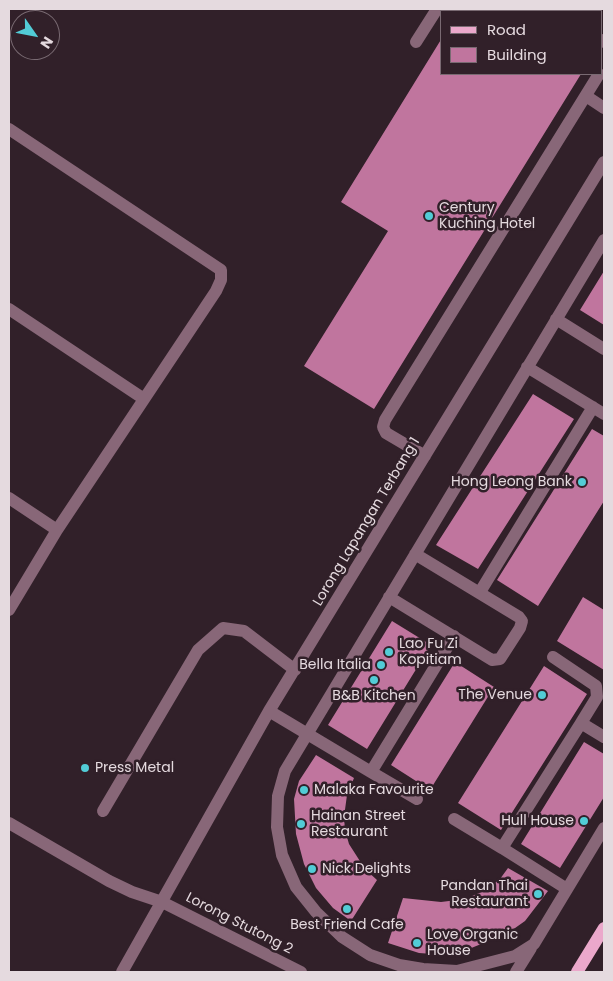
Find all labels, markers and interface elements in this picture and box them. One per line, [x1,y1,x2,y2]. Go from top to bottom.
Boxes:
north arrow [10,10,60,60]
legend [440,10,603,75]
text: Road [487,19,526,40]
text: N [35,33,58,52]
text: Building [487,44,547,65]
place label: Century Kuching Hotel [439,200,535,232]
marker: Century Kuching Hotel [423,210,435,222]
street label: Lorong Lapangan Terbang 1 [310,435,424,609]
place label: Hong Leong Bank [451,474,572,490]
marker: Hong Leong Bank [576,476,588,488]
place label: Lao Fu Zi Kopitiam [399,636,462,669]
marker: Lao Fu Zi Kopitiam [383,646,395,658]
place label: Bella Italia [299,657,371,673]
marker: Bella Italia [375,659,387,671]
marker: B&B Kitchen [368,674,380,686]
place label: The Venue [458,687,532,703]
place label: B&B Kitchen [332,688,416,704]
marker: The Venue [536,689,548,701]
place label: Press Metal [95,760,174,776]
marker: Press Metal [79,762,91,774]
place label: Malaka Favourite [314,782,434,798]
marker: Malaka Favourite [298,784,310,796]
place label: Hainan Street Restaurant [311,808,406,840]
place label: Hull House [501,813,574,829]
marker: Hull House [578,815,590,827]
marker: Hainan Street Restaurant [295,818,307,830]
place label: Nick Delights [322,861,411,877]
marker: Nick Delights [306,863,318,875]
place label: Pandan Thai Restaurant [440,878,528,910]
marker: Pandan Thai Restaurant [532,888,544,900]
street label: Lorong Stutong 2 [183,890,295,958]
marker: Best Friend Cafe [341,903,353,915]
place label: Best Friend Cafe [290,917,404,933]
place label: Love Organic House [427,927,518,960]
marker: Love Organic House [411,937,423,949]

